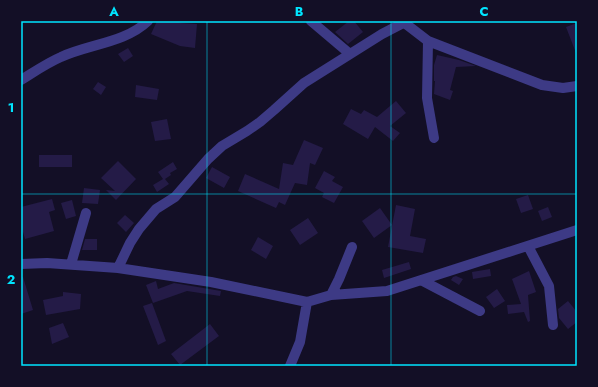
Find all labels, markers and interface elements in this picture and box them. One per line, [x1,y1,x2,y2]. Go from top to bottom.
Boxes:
text: A [108,2,119,21]
text: B [295,2,304,21]
text: C [479,2,489,21]
text: 1 [8,98,14,117]
text: 2 [7,270,15,289]

